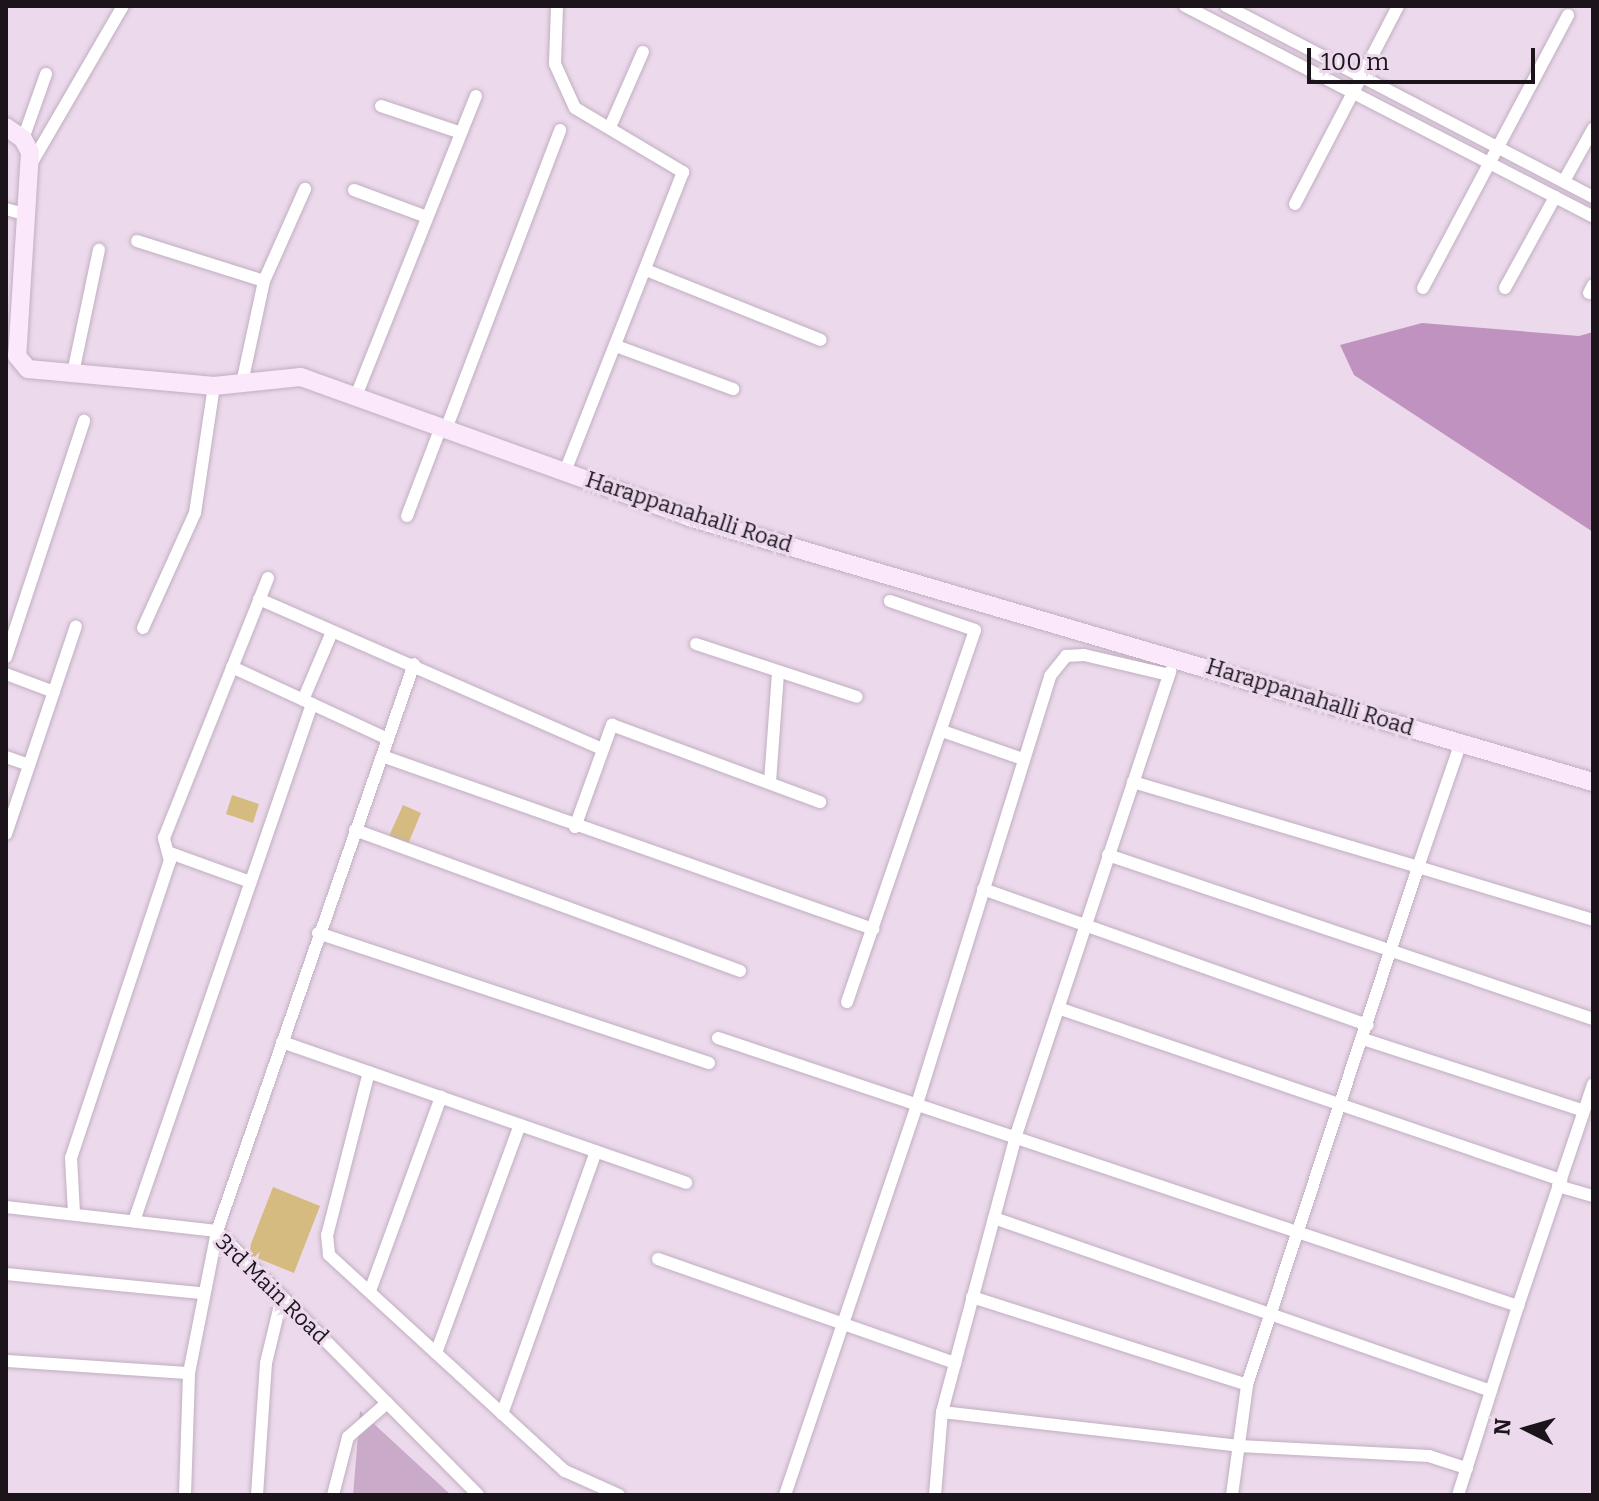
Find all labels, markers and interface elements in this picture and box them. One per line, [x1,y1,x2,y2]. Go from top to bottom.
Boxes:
scale bar [1311,32,1539,82]
text: 100 m [1321,48,1389,76]
street label: Harappanahalli Road [582,466,796,558]
street label: Harappanahalli Road [1203,653,1417,741]
street label: 3rd Main Road [210,1229,334,1349]
north arrow [1487,1389,1567,1469]
text: N [1488,1417,1517,1437]

